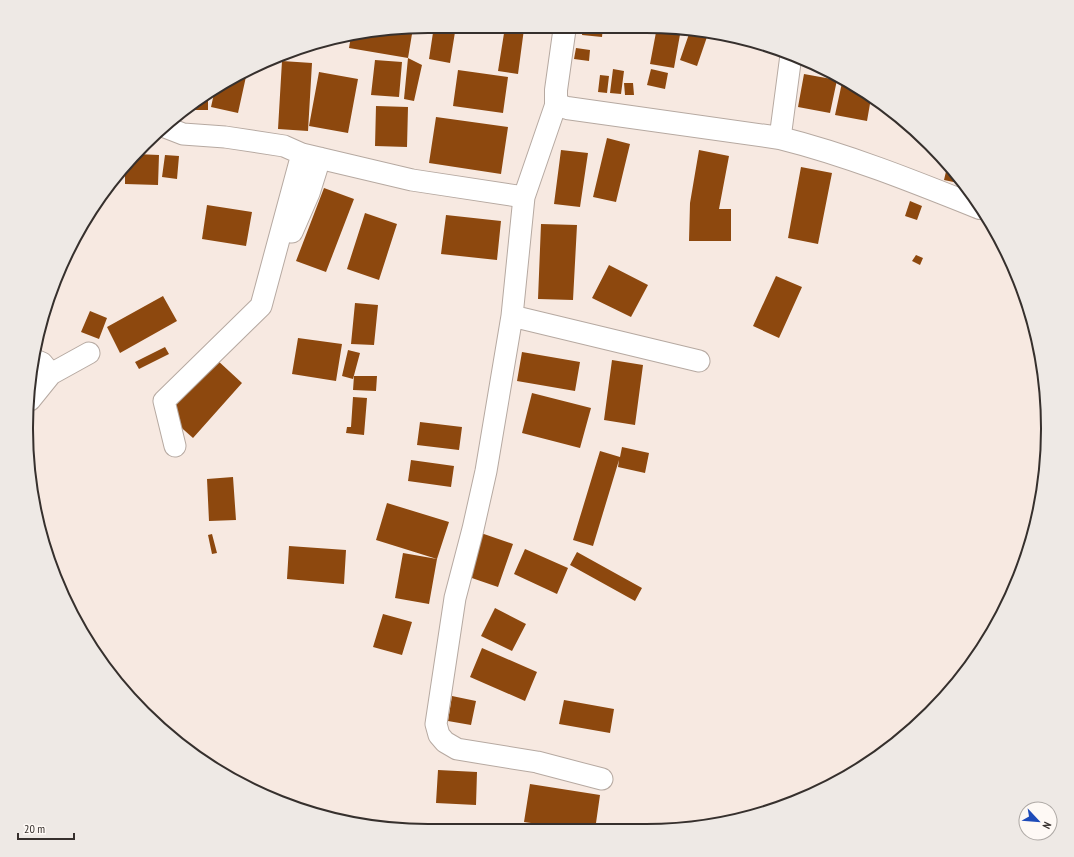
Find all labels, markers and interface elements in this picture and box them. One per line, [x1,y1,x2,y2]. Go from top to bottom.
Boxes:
north arrow [1018,801,1058,841]
scale bar [18,815,74,841]
text: N [1039,820,1055,831]
text: 20 m [24,821,45,836]

